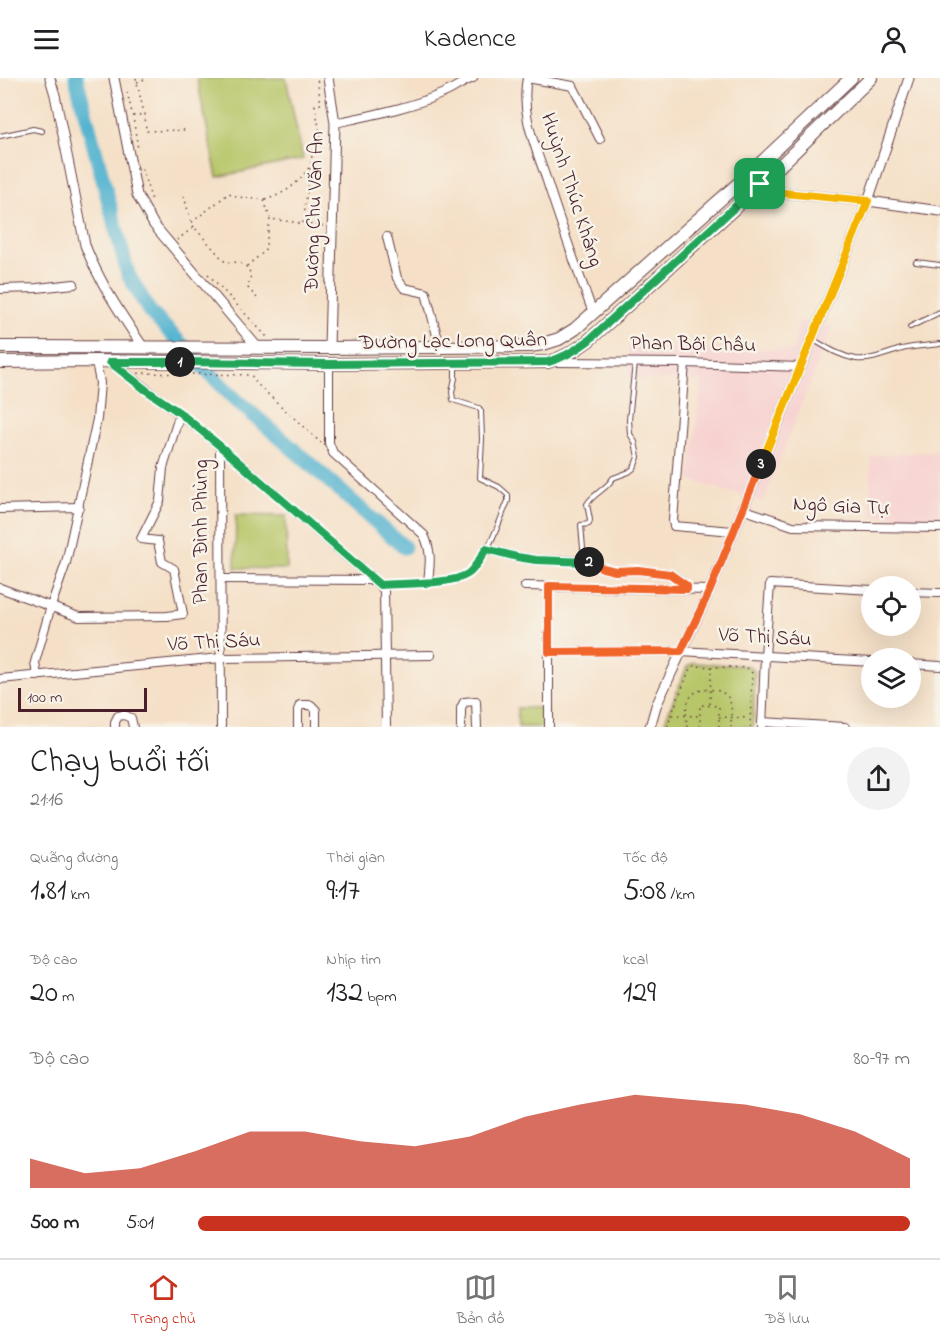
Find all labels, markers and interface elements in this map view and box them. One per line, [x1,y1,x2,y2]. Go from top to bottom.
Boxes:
text: Kadence [424,20,516,59]
icon: menu [30,23,63,56]
icon: person [877,23,910,56]
street label: Huỳnh Thúc Kháng [530,109,610,272]
street label: Đường Chu Văn An [297,131,335,294]
pin [734,158,785,209]
icon: arrive [743,167,776,200]
street label: Đường Lạc Long Quân [358,325,547,361]
street label: Phan Bội Châu [630,329,756,361]
pin: 1 [165,347,195,377]
text: 1 [177,350,183,374]
pin: 3 [746,449,776,479]
text: 3 [758,452,764,476]
street label: Phan Đình Phùng [187,459,219,605]
street label: Ngô Gia Tự [792,490,890,526]
pin: 2 [574,547,604,577]
text: 2 [585,550,593,574]
map controls [861,576,921,708]
button: locate [861,576,921,636]
street label: Võ Thị Sáu [717,621,812,655]
street label: Võ Thị Sáu [166,626,261,660]
button: layers [861,648,921,708]
scale bar [18,685,147,712]
text: 100 m [27,686,62,710]
text: Chạy buổi tối [30,739,210,787]
button: share [847,747,910,810]
text: 21:16 [30,786,63,815]
text: Quãng đường [30,846,118,870]
text: Thời gian [326,846,385,870]
text: Tốc độ [623,846,667,870]
text: 1.81 [30,870,66,914]
text: 9:17 [326,870,360,914]
text: 5:08 [623,870,667,914]
text: km [66,883,90,907]
text: /km [667,883,695,907]
text: Độ cao [30,948,78,972]
text: Nhịp tim [326,948,381,972]
text: kcal [623,948,648,972]
text: 20 [30,972,58,1016]
text: 132 [326,972,363,1016]
text: 129 [623,972,656,1016]
text: m [58,985,74,1009]
text: bpm [363,985,397,1009]
text: Độ cao [30,1045,90,1074]
text: 80–97 m [853,1045,910,1074]
text: 500 m [30,1209,79,1238]
text: 5:01 [126,1209,154,1238]
tab: Trang chủ [130,1271,196,1331]
tab: Bản đồ [456,1271,505,1331]
tab: Đã lưu [765,1271,810,1331]

